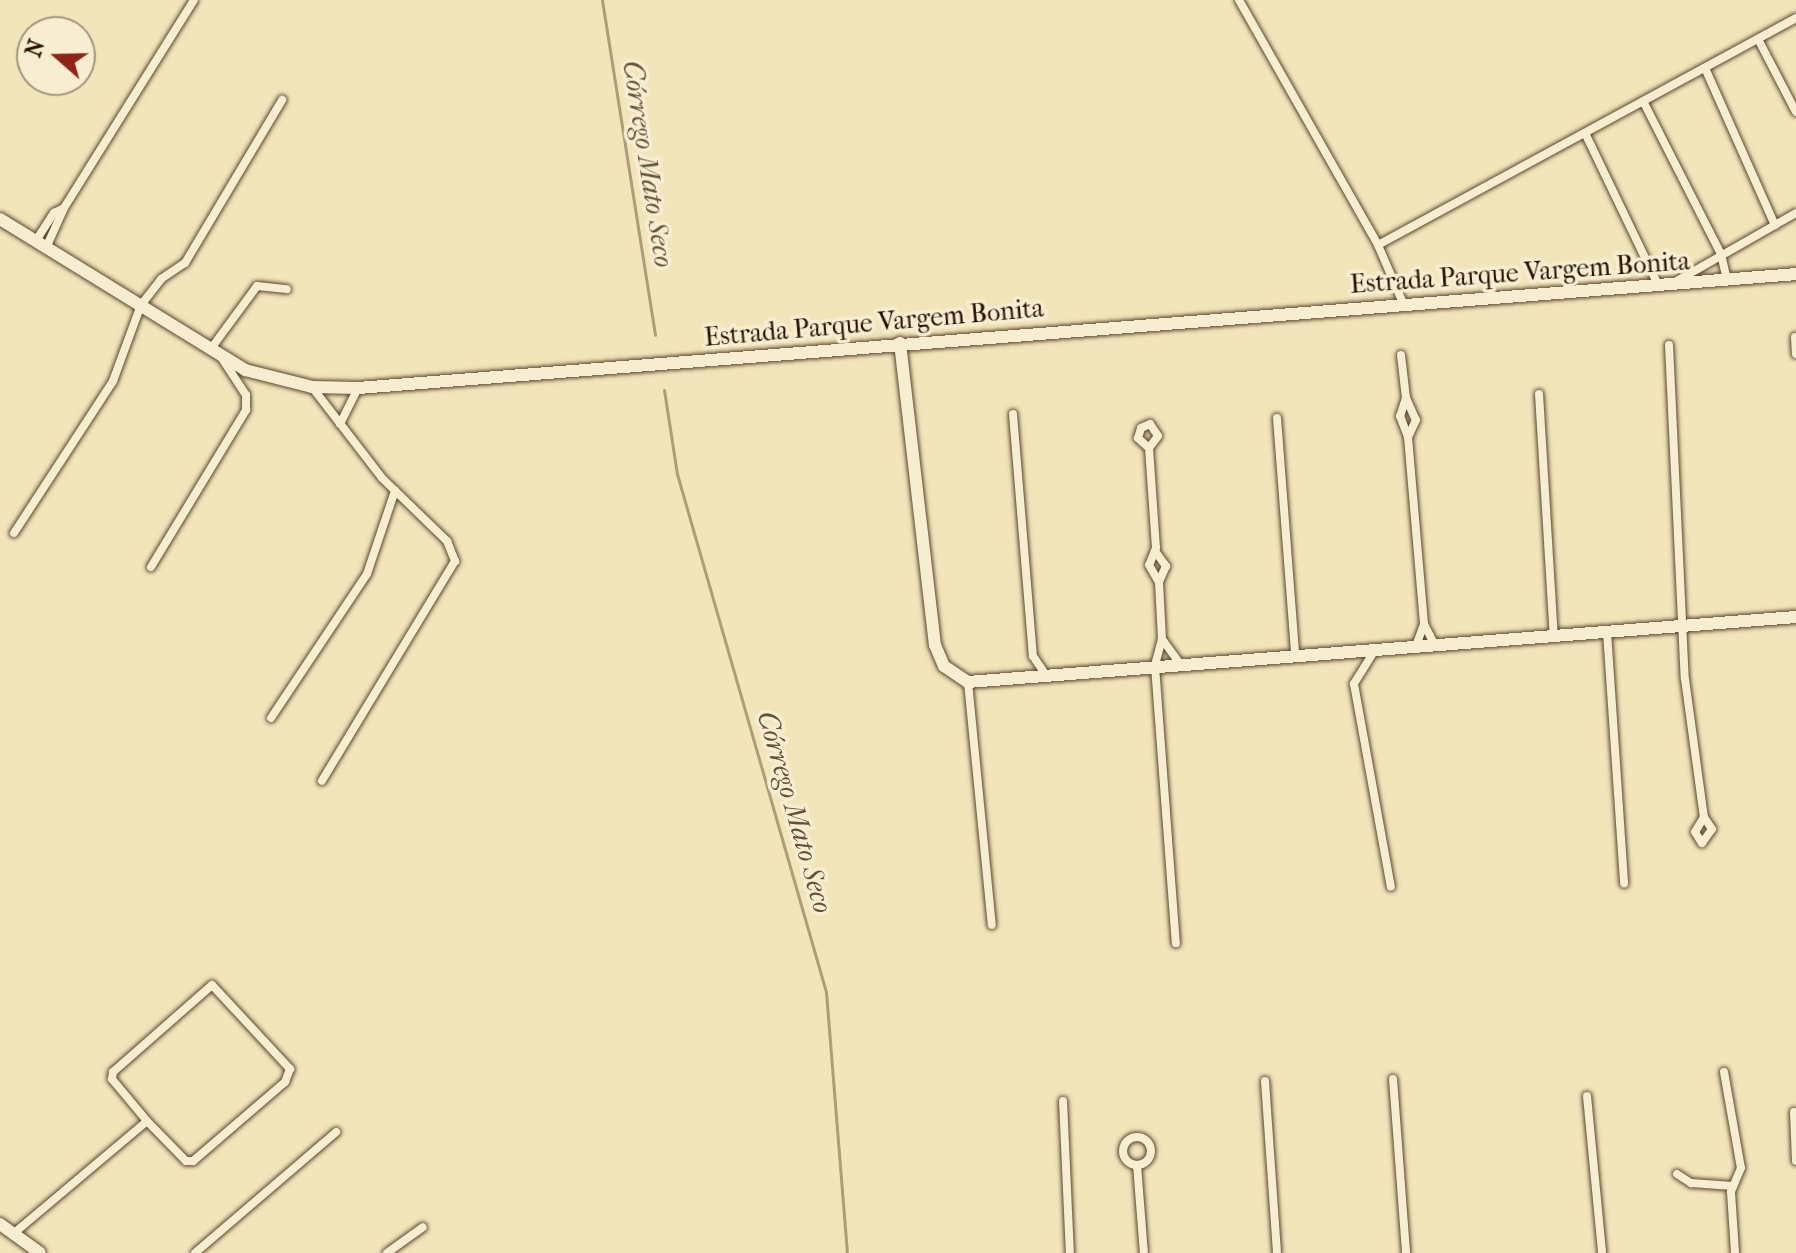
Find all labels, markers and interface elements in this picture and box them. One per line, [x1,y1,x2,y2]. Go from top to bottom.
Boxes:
north arrow [16,16,96,96]
text: N [20,36,50,61]
water label: Córrego Mato Seco [615,58,681,270]
street label: Estrada Parque Vargem Bonita [1349,246,1691,300]
street label: Estrada Parque Vargem Bonita [703,293,1045,353]
water label: Córrego Mato Seco [750,707,840,917]

